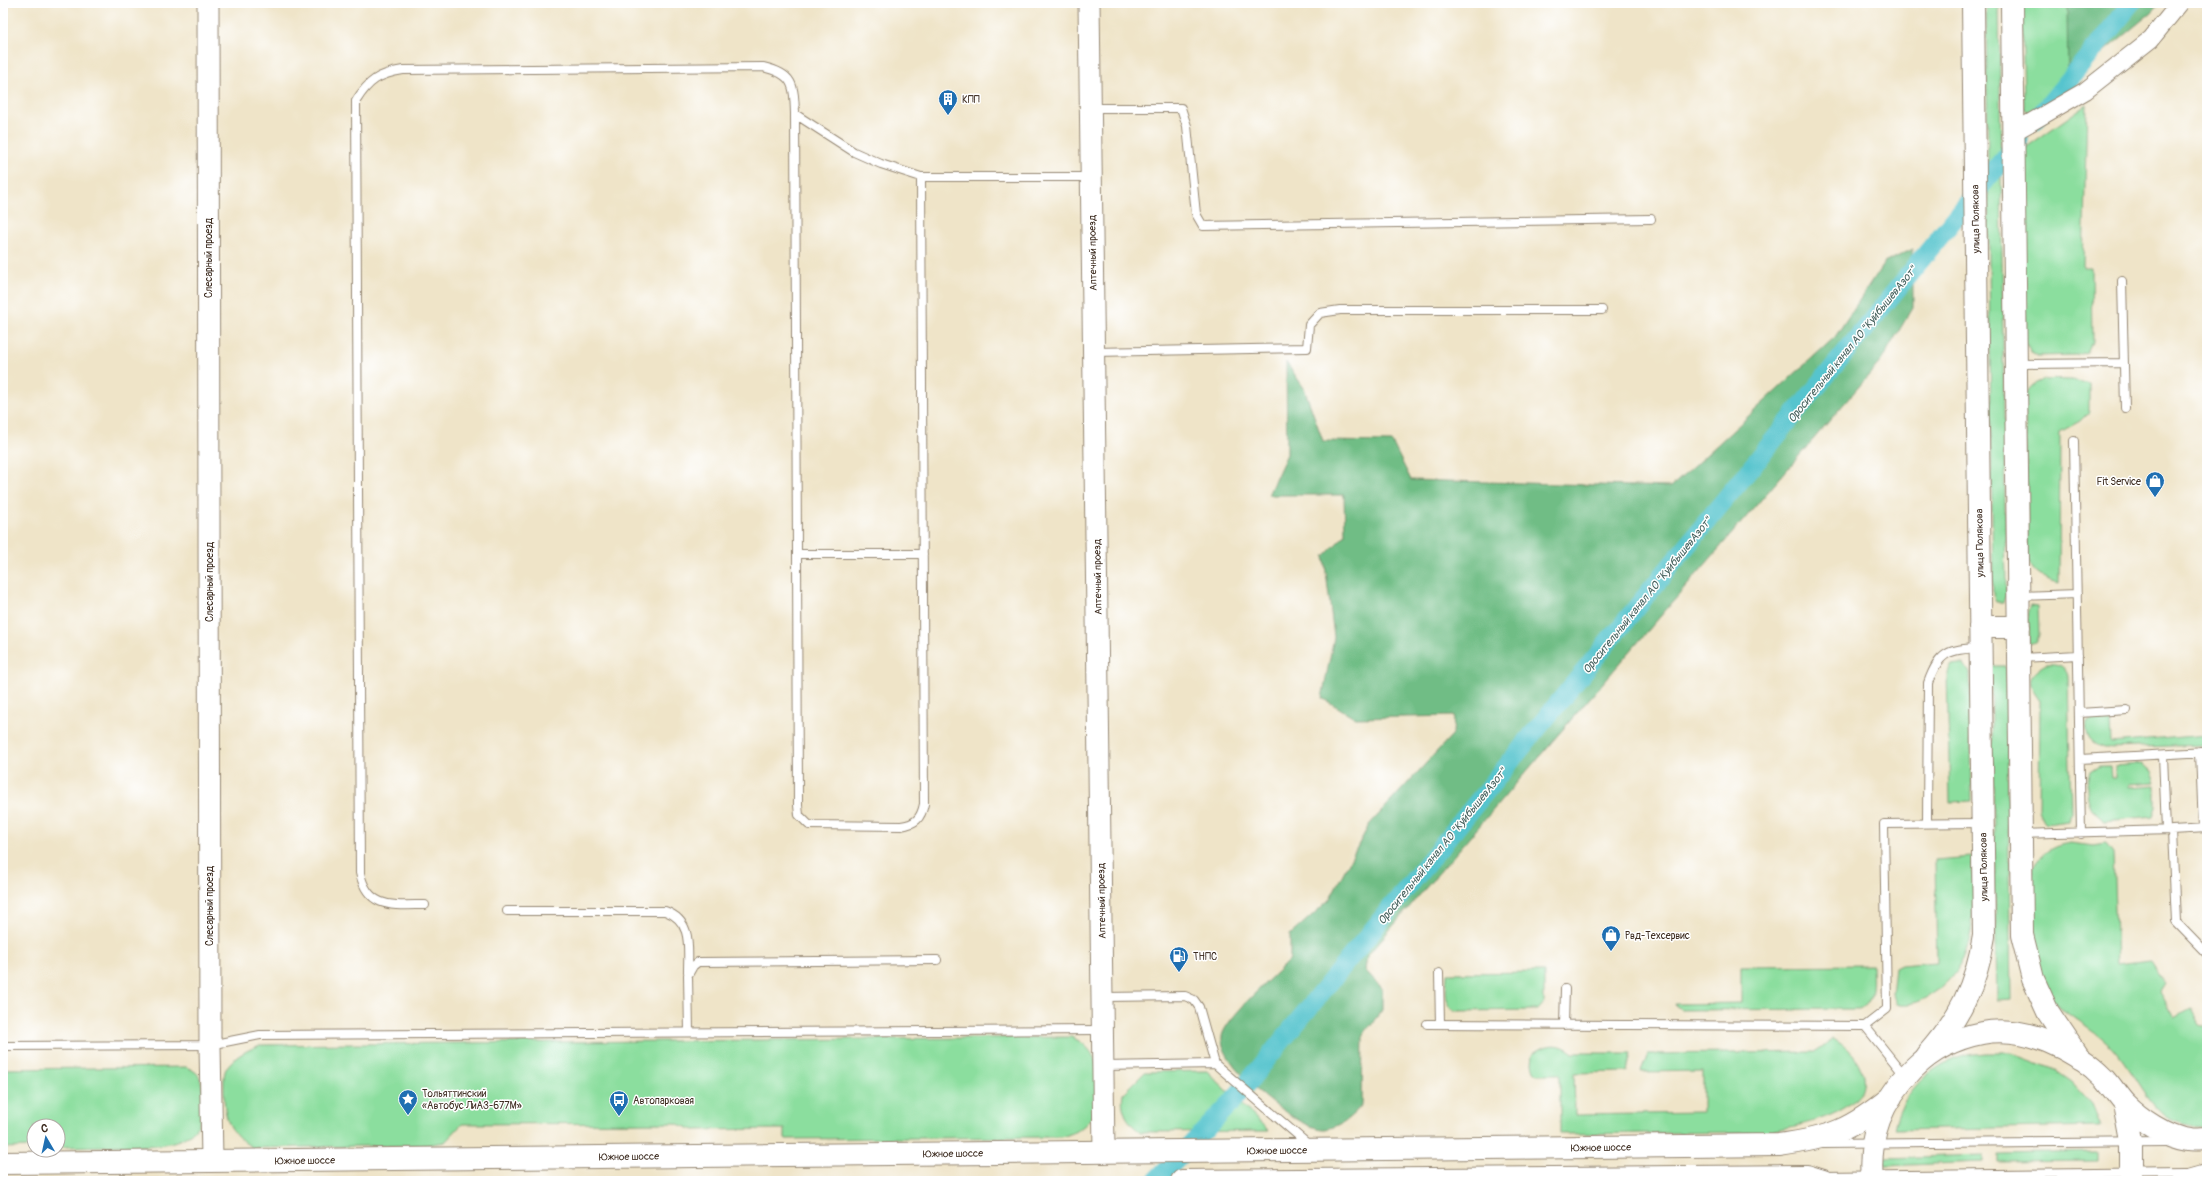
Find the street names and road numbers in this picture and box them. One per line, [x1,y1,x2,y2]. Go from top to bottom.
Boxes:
street label: улица Полякова [1969,184,1983,254]
street label: Аптечный проезд [1086,215,1100,291]
street label: Слесарный проезд [203,218,215,298]
street label: улица Полякова [1973,508,1987,578]
street label: Аптечный проезд [1091,539,1105,615]
street label: Слесарный проезд [204,542,216,622]
street label: улица Полякова [1977,832,1991,902]
street label: Аптечный проезд [1095,863,1109,939]
street label: Слесарный проезд [204,866,216,946]
street label: Южное шоссе [1571,1141,1631,1155]
street label: Южное шоссе [1247,1144,1307,1158]
street label: Южное шоссе [923,1147,983,1161]
street label: Южное шоссе [599,1150,659,1164]
street label: Южное шоссе [275,1154,335,1168]

